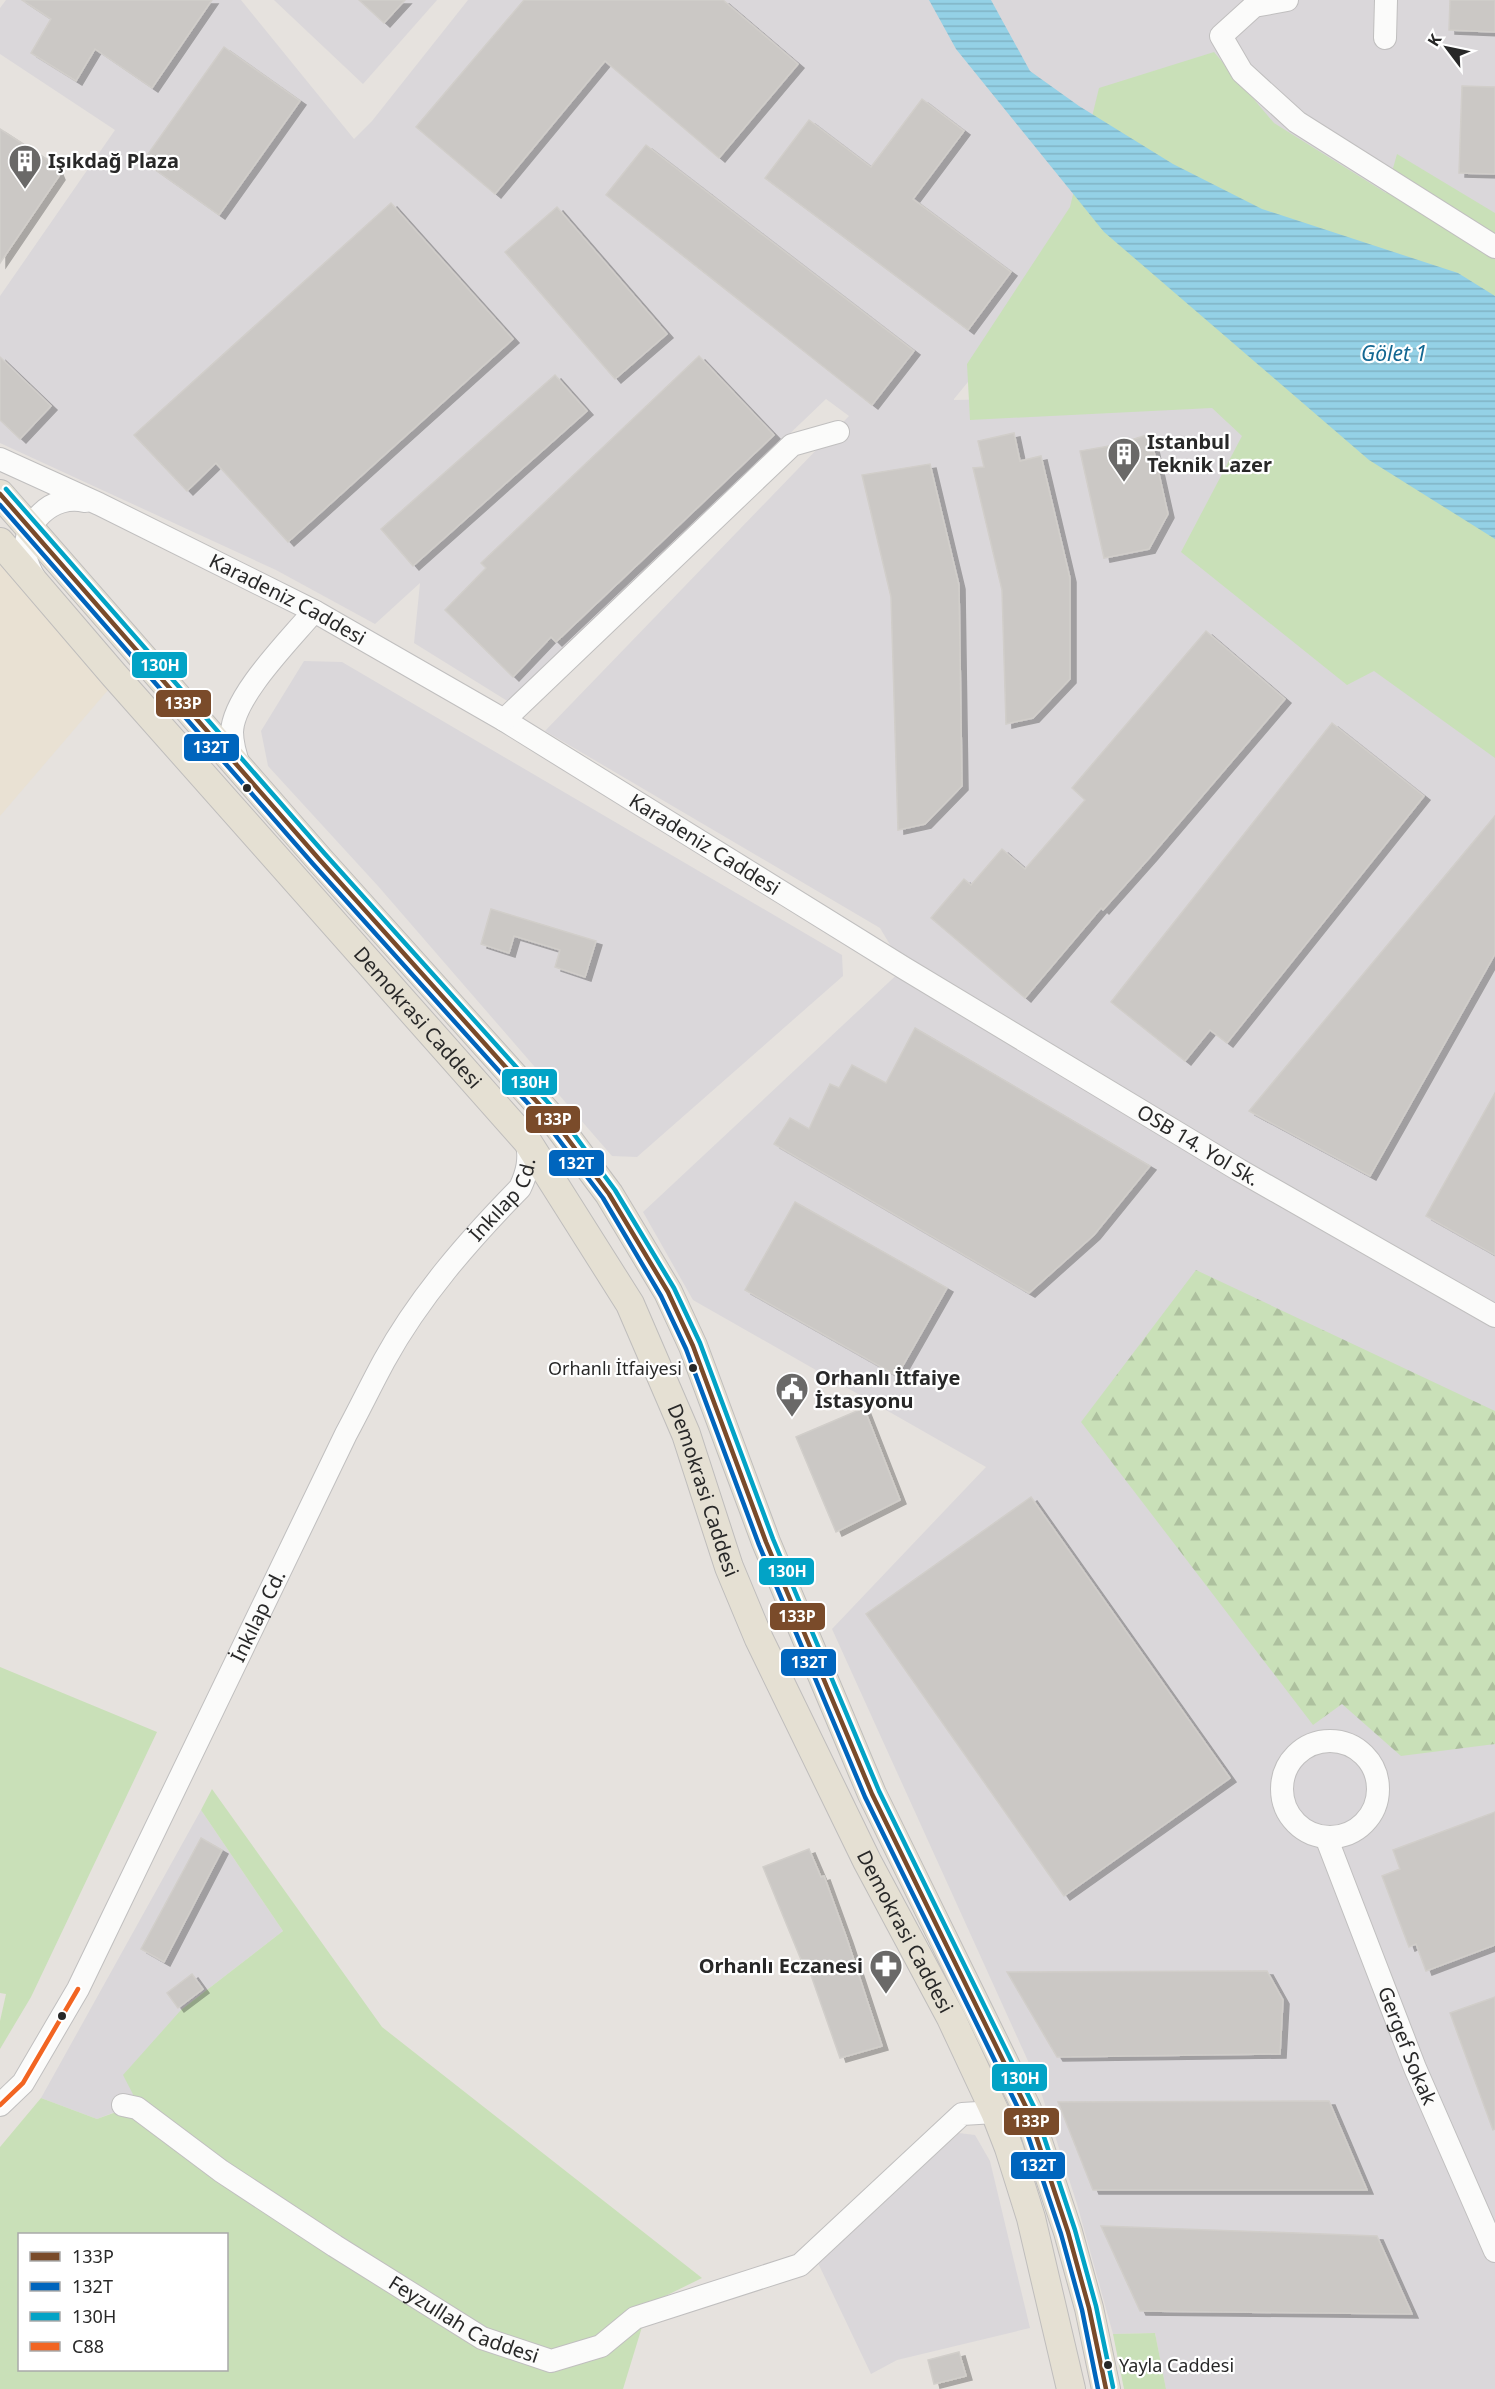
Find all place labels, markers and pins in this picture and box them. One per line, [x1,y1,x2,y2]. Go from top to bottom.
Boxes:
building icon: Işıkdağ Plaza [7,143,43,190]
place label: Işıkdağ Plaza [48,147,179,174]
place label: Istanbul Teknik Lazer [1147,428,1272,478]
building icon: Istanbul Teknik Lazer [1106,436,1142,483]
unlabelled marker [241,782,253,794]
place label: Orhanlı İtfaiyesi [548,1356,682,1380]
marker: Orhanlı İtfaiyesi [687,1362,699,1374]
place label: Orhanlı İtfaiye İstasyonu [815,1364,960,1414]
public building icon: Orhanlı İtfaiye İstasyonu [774,1371,810,1418]
pharmacy icon: Orhanlı Eczanesi [868,1948,904,1995]
place label: Orhanlı Eczanesi [699,1952,863,1979]
unlabelled marker [56,2010,68,2022]
place label: Yayla Caddesi [1119,2353,1234,2377]
marker: Yayla Caddesi [1102,2359,1114,2371]

